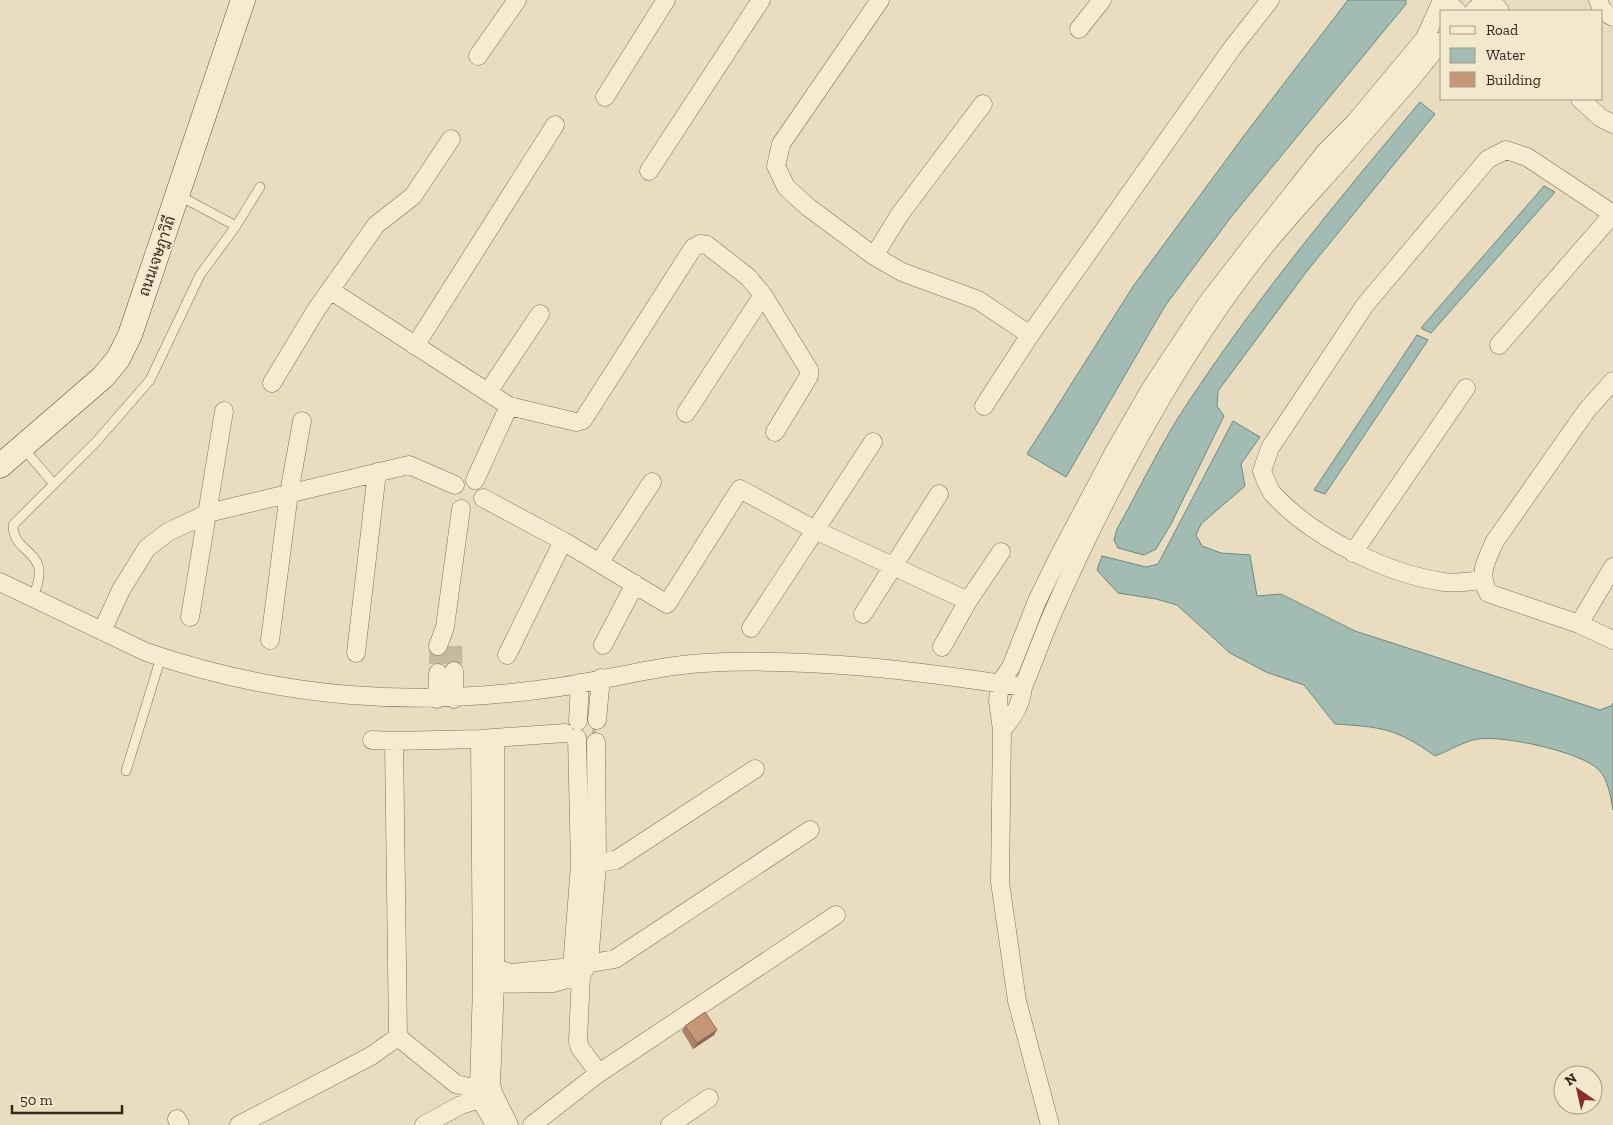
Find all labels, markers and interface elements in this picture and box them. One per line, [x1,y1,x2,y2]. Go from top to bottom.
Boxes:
legend [1440,10,1603,100]
text: Road [1486,21,1519,39]
text: Water [1486,46,1526,64]
text: Building [1486,71,1541,89]
street label: ถนนเจษฎาวิถี [134,213,180,299]
north arrow [1553,1065,1603,1115]
text: N [1562,1069,1580,1090]
scale bar [12,1082,122,1114]
text: 50 m [20,1091,53,1109]

